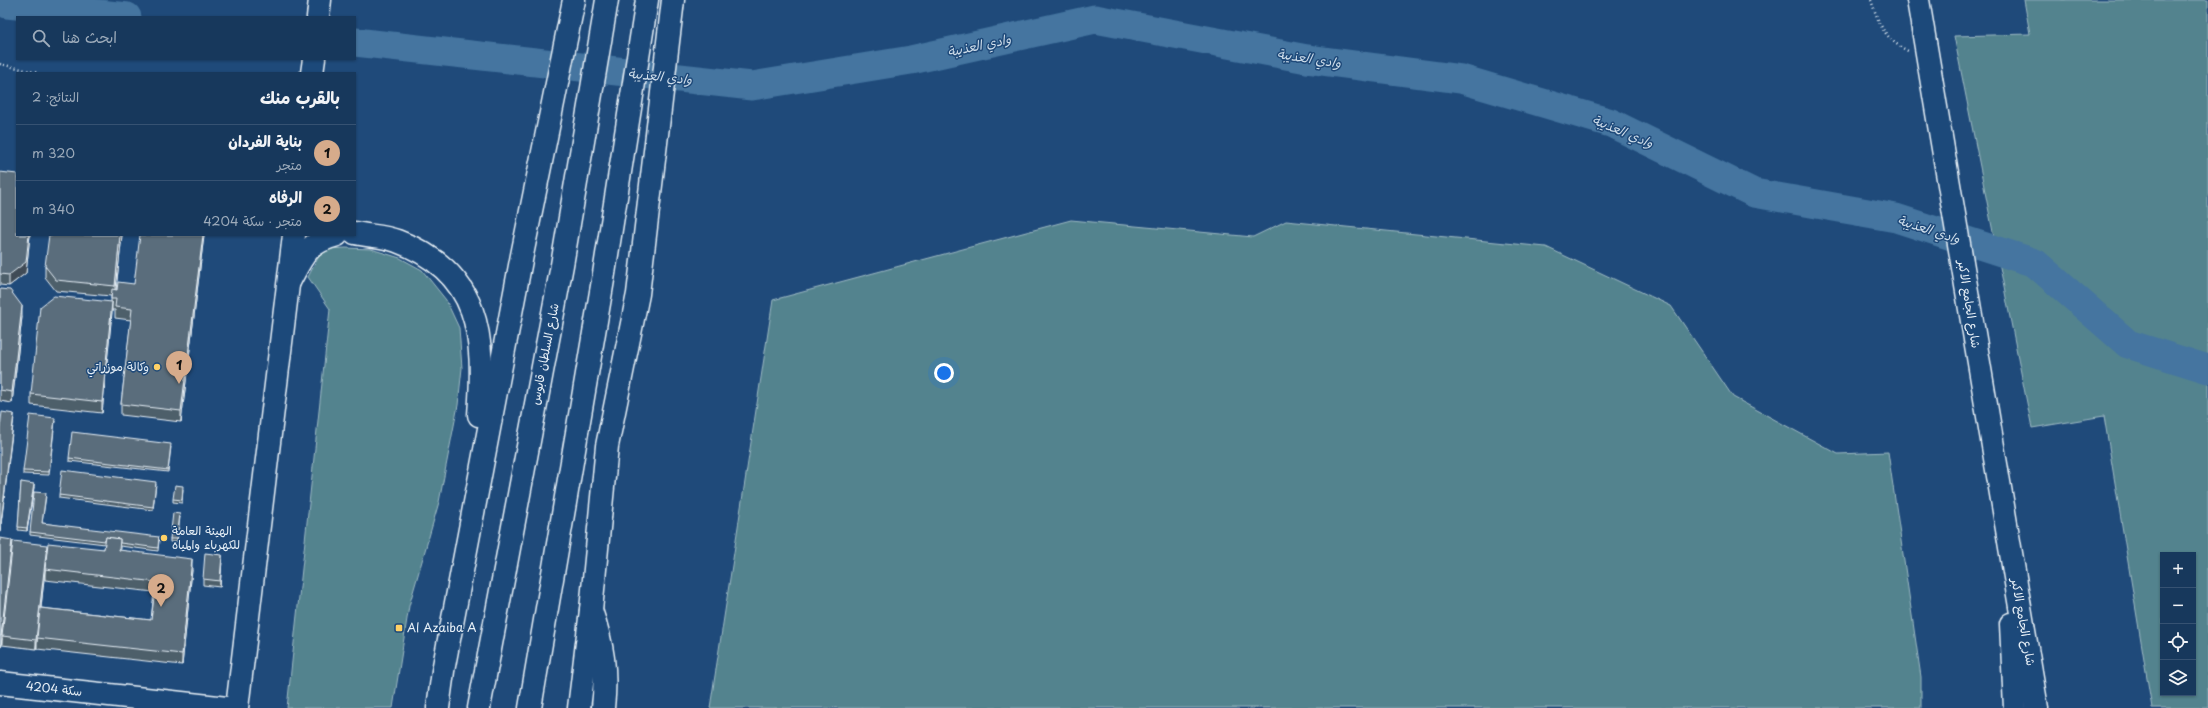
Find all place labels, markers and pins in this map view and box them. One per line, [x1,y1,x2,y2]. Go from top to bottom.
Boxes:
pin: 1 [166,351,192,384]
place label: وكالة موزراتي [87,357,149,378]
marker: وكالة موزراتي [152,362,162,372]
place label: الهيئة العامة للكهرباء والمياه [172,521,240,553]
marker: الهيئة العامة للكهرباء والمياه [159,533,169,543]
pin: 2 [148,574,174,607]
place label: Al Azaiba A [407,618,476,636]
marker: Al Azaiba A [394,623,404,633]

